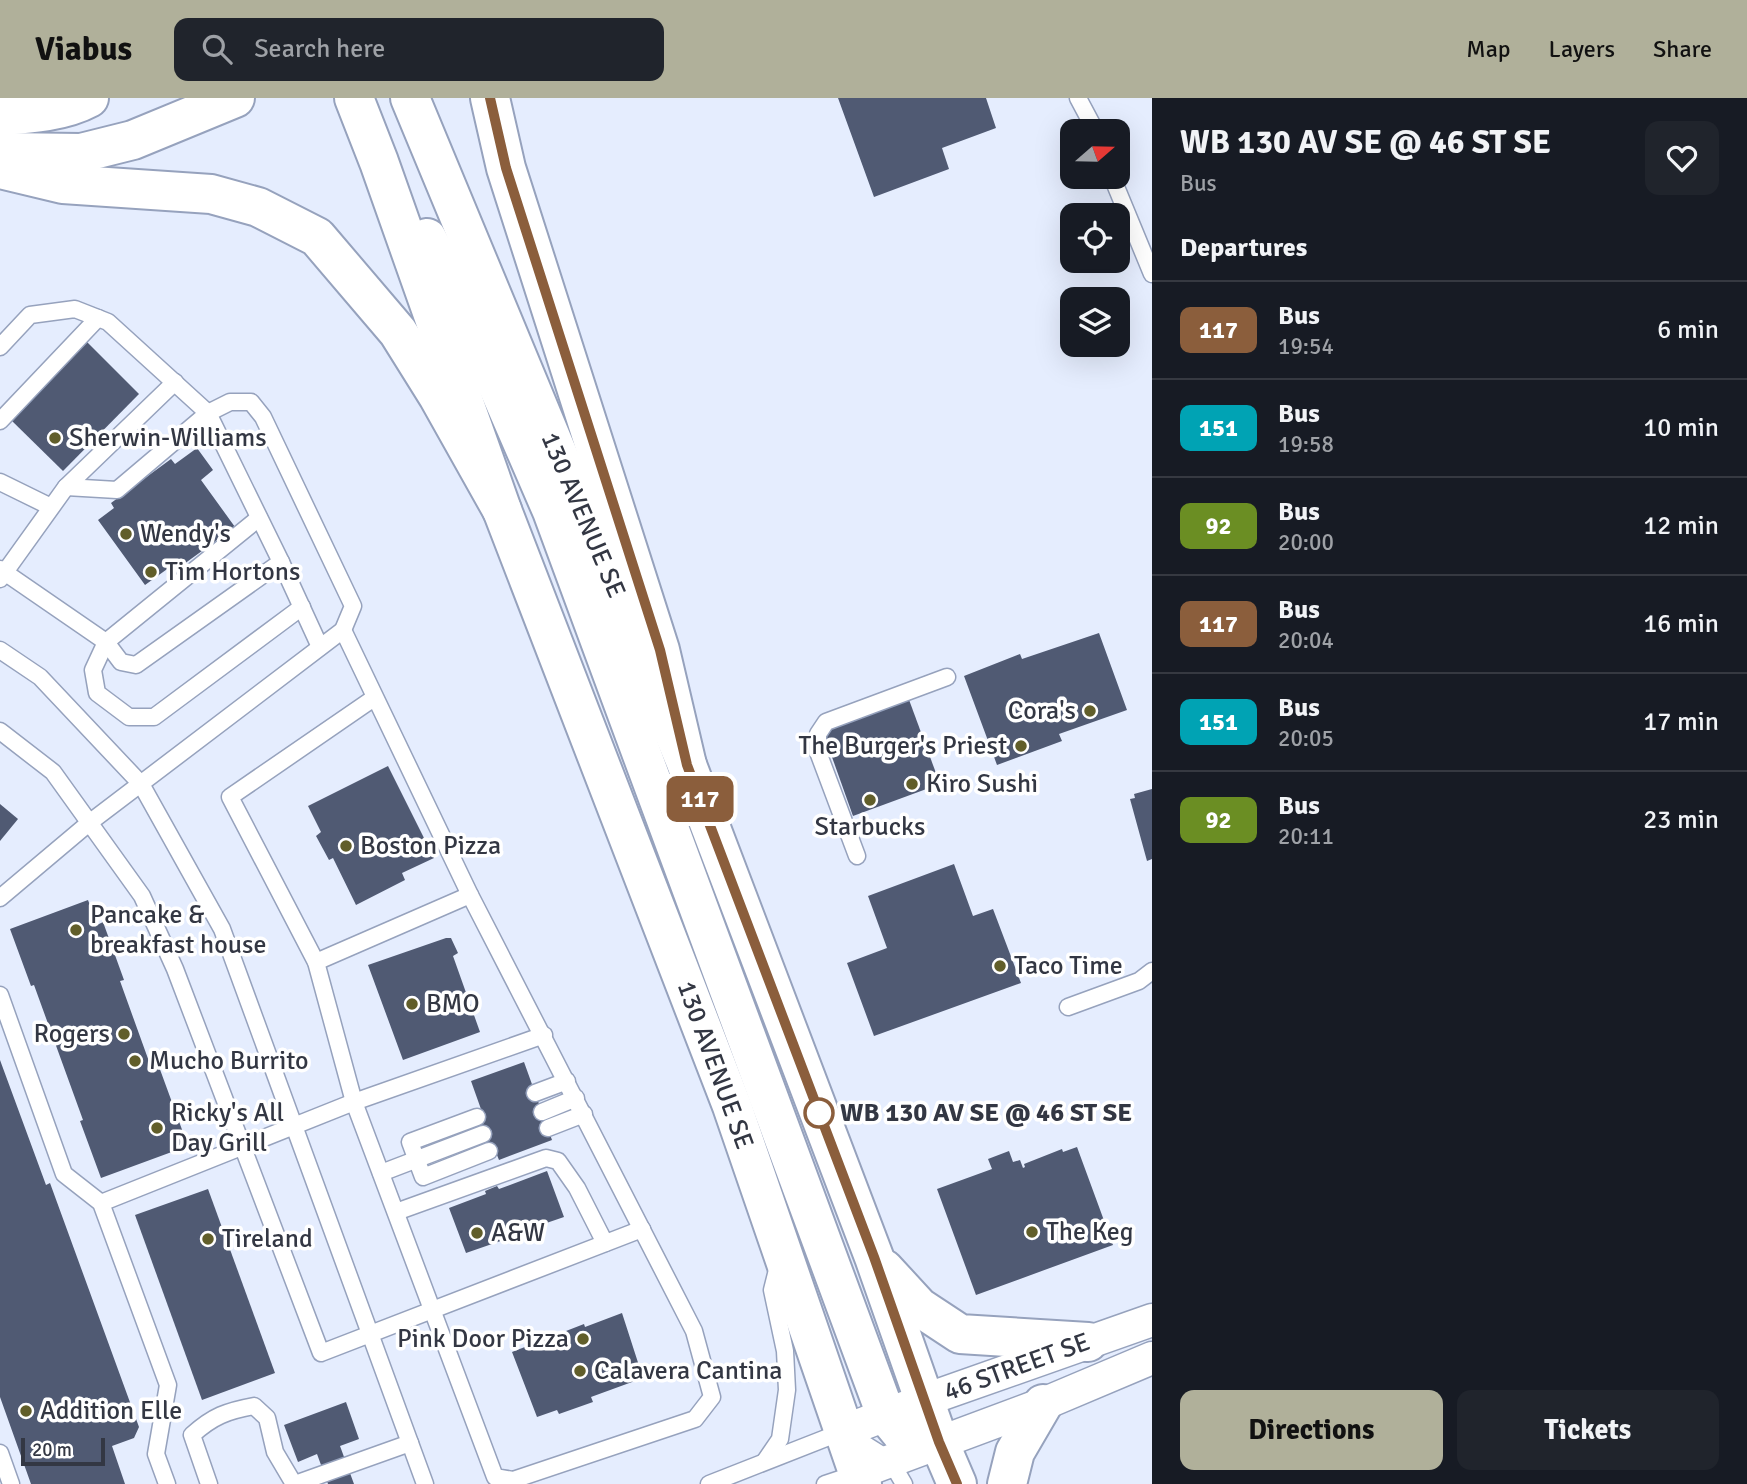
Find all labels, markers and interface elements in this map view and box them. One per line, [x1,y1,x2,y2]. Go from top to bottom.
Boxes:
search box [174,18,664,81]
text: Viabus [35,29,132,70]
icon: search [198,30,236,68]
text: Search here [254,33,385,65]
text: Map [1466,34,1511,64]
text: Layers [1549,34,1615,64]
text: Share [1653,34,1712,64]
north arrow [1060,119,1130,189]
map controls [1060,119,1130,357]
button: heart [1645,121,1719,195]
text: WB 130 AV SE @ 46 ST SE [1180,122,1551,163]
text: Bus [1180,169,1217,198]
button: locate [1060,203,1130,273]
text: Departures [1180,232,1307,264]
button: layers [1060,287,1130,357]
text: Bus [1278,300,1320,332]
text: 6 min [1657,314,1719,346]
text: 117 [1199,315,1238,345]
text: 19:54 [1278,332,1334,361]
text: Bus [1278,398,1320,430]
text: 10 min [1643,412,1719,444]
text: 151 [1199,413,1238,443]
place label: Sherwin-Williams [69,422,267,454]
street label: 130 AVENUE SE [534,427,632,603]
marker: Sherwin-Williams [47,430,63,446]
text: 19:58 [1278,430,1334,459]
text: Bus [1278,496,1320,528]
text: 12 min [1643,510,1719,542]
text: 92 [1206,511,1231,541]
place label: Wendy's [140,518,231,550]
marker: Wendy's [118,526,134,542]
text: 20:00 [1278,528,1334,557]
place label: Tim Hortons [165,556,300,588]
marker: Tim Hortons [143,564,159,580]
text: Bus [1278,594,1320,626]
text: 16 min [1643,608,1719,640]
text: 117 [1199,609,1238,639]
text: 20:04 [1278,626,1334,655]
text: Bus [1278,692,1320,724]
place label: Cora's [1008,695,1076,727]
marker: Cora's [1082,703,1098,719]
text: 17 min [1643,706,1719,738]
text: 151 [1199,707,1238,737]
text: 20:05 [1278,724,1334,753]
place label: The Burger's Priest [798,730,1007,762]
marker: The Burger's Priest [1013,738,1029,754]
place label: Kiro Sushi [926,768,1038,800]
line badge: 117 [660,776,740,822]
marker: Kiro Sushi [904,776,920,792]
text: 117 [681,784,719,814]
text: Bus [1278,790,1320,822]
marker: Starbucks [862,792,878,808]
text: 23 min [1643,804,1719,836]
text: 92 [1206,805,1231,835]
place label: Starbucks [815,811,925,843]
text: 20:11 [1278,822,1334,851]
place label: Boston Pizza [360,830,501,862]
marker: Boston Pizza [338,838,354,854]
place label: Pancake & breakfast house [90,899,266,961]
marker: Pancake & breakfast house [68,922,84,938]
place label: Taco Time [1014,950,1123,982]
marker: Taco Time [992,958,1008,974]
street label: 130 AVENUE SE [670,976,760,1154]
place label: BMO [426,988,480,1020]
marker: BMO [404,996,420,1012]
place label: Rogers [34,1018,110,1050]
marker: Rogers [116,1026,132,1042]
place label: Mucho Burrito [149,1045,309,1077]
marker: Mucho Burrito [127,1053,143,1069]
place label: Ricky's All Day Grill [171,1097,284,1159]
place label: WB 130 AV SE @ 46 ST SE [840,1097,1132,1129]
marker: WB 130 AV SE @ 46 ST SE [804,1098,834,1128]
marker: Ricky's All Day Grill [149,1120,165,1136]
place label: The Keg [1046,1216,1134,1248]
place label: A&W [491,1217,545,1249]
place label: Tireland [222,1223,313,1255]
marker: The Keg [1024,1224,1040,1240]
marker: A&W [469,1225,485,1241]
marker: Tireland [200,1231,216,1247]
place label: Pink Door Pizza [397,1323,569,1355]
street label: 46 STREET SE [940,1326,1094,1408]
marker: Pink Door Pizza [575,1331,591,1347]
place label: Calavera Cantina [594,1355,783,1387]
marker: Calavera Cantina [572,1363,588,1379]
button: Directions [1180,1390,1443,1470]
button: Tickets [1457,1390,1719,1470]
place label: Addition Elle [40,1395,182,1427]
marker: Addition Elle [18,1403,34,1419]
scale bar [21,1435,105,1467]
text: 20 m [32,1438,72,1462]

